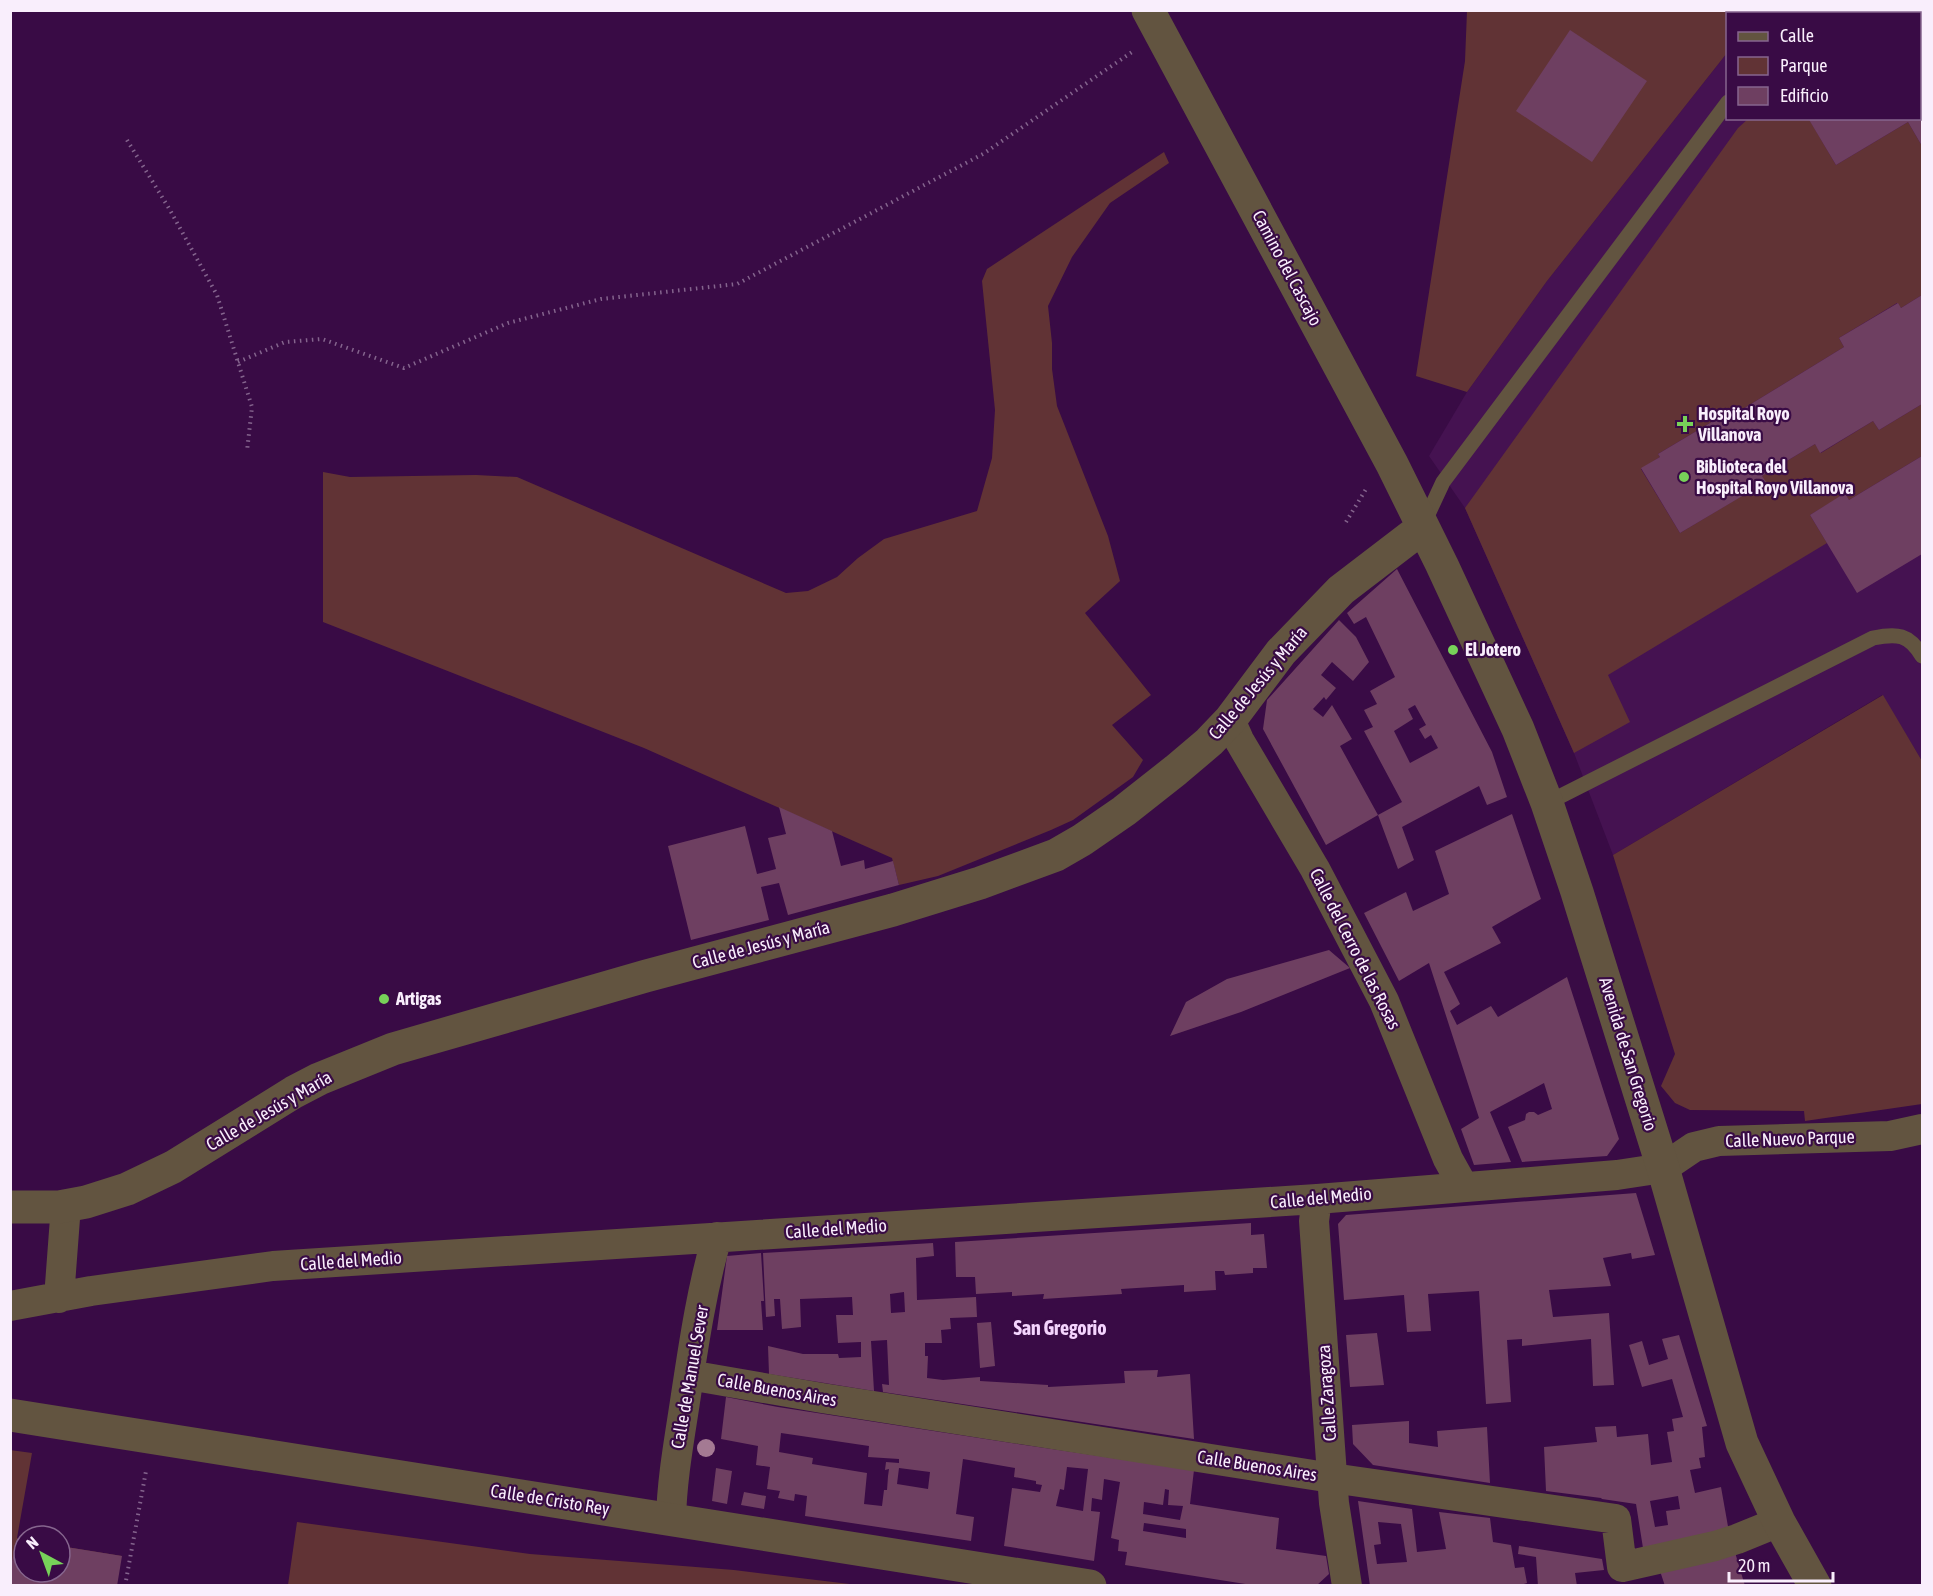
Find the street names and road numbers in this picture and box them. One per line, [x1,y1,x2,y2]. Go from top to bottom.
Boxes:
street label: Camino del Cascajo [1248,206,1327,329]
street label: Calle de Jesús y María [1204,622,1311,744]
street label: Calle del Cerro de las Rosas [1306,865,1405,1033]
street label: Calle de Jesús y María [690,916,832,973]
street label: Avenida de San Gregorio [1595,974,1662,1133]
street label: Calle de Jesús y María [202,1066,335,1155]
street label: Calle Nuevo Parque [1725,1126,1855,1151]
street label: Calle del Medio [1269,1183,1373,1212]
street label: Calle del Medio [785,1214,887,1243]
street label: Calle del Medio [300,1246,402,1275]
street label: Calle de Manuel Sever [667,1303,713,1450]
street label: Calle Zaragoza [1313,1344,1340,1442]
street label: Calle Buenos Aires [716,1369,838,1410]
street label: Calle Buenos Aires [1196,1446,1318,1485]
street label: Calle de Cristo Rey [489,1480,611,1519]

